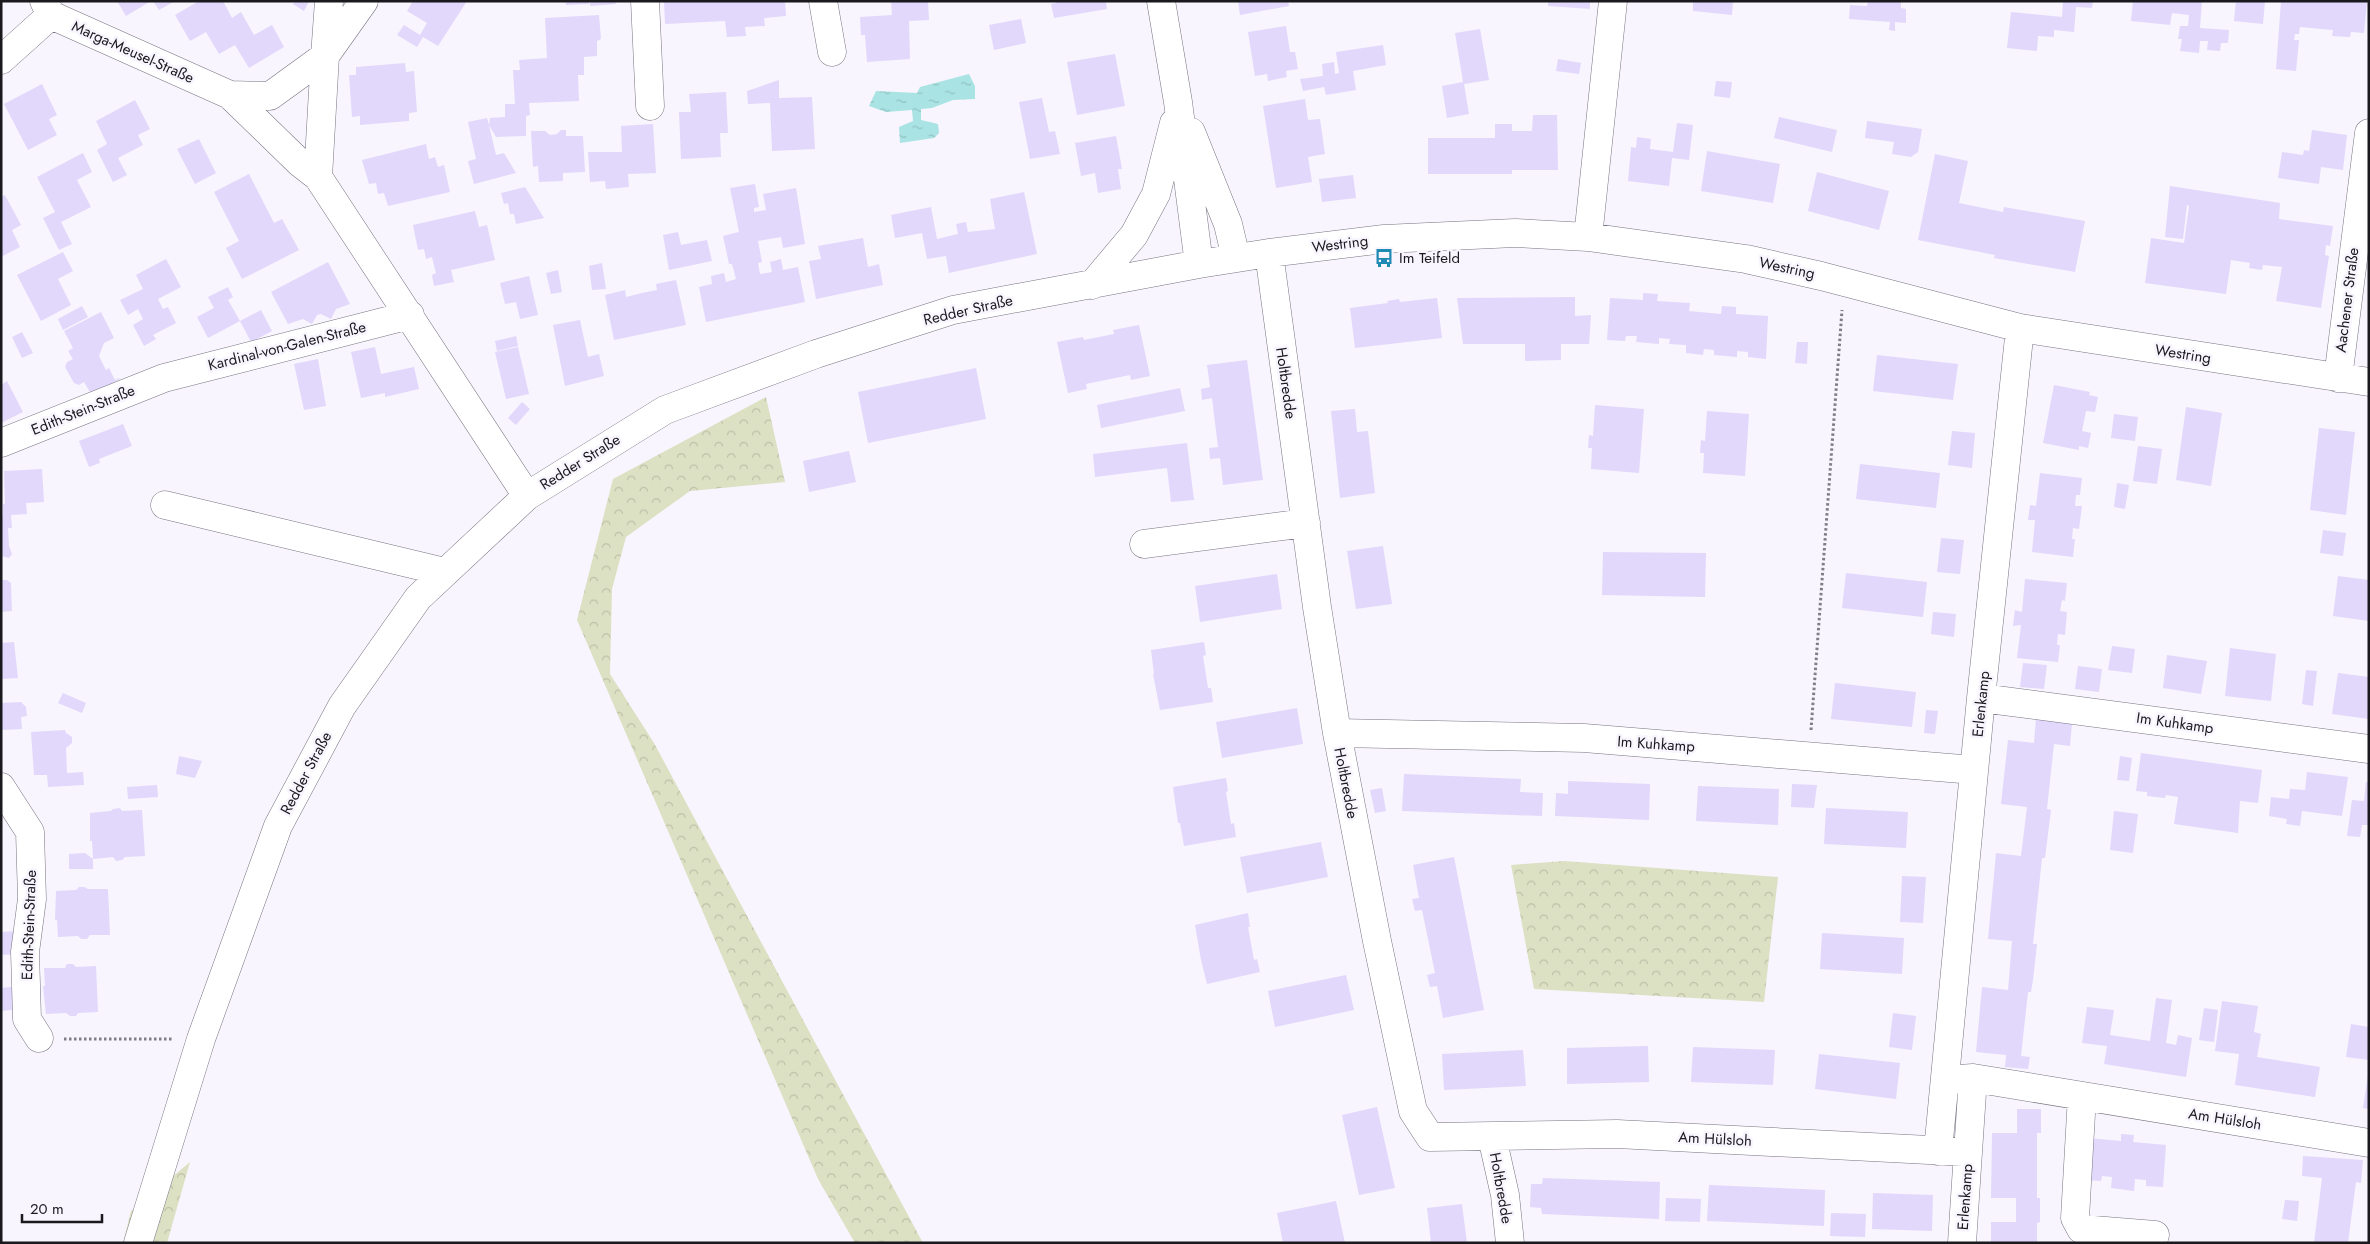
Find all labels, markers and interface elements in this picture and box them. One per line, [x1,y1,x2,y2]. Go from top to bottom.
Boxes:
street label: Marga-Meusel-Straße [68,15,198,89]
street label: Westring [1311,230,1369,258]
street label: Aachener Straße [2330,246,2364,354]
bus stop icon: Im Teifeld [1373,247,1395,269]
place label: Im Teifeld [1399,247,1460,269]
street label: Westring [1757,251,1817,285]
street label: Redder Straße [921,289,1015,331]
street label: Kardinal-von-Galen-Straße [206,316,369,376]
street label: Westring [2153,339,2213,369]
street label: Holtbredde [1270,346,1302,420]
street label: Edith-Stein-Straße [28,379,138,441]
street label: Redder Straße [536,428,625,495]
street label: Erlenkamp [1967,669,1995,738]
street label: Im Kuhkamp [2135,707,2215,739]
street label: Redder Straße [275,727,337,818]
street label: Im Kuhkamp [1616,730,1696,758]
street label: Holtbredde [1328,746,1364,821]
street label: Edith-Stein-Straße [16,869,42,980]
street label: Am Hülsloh [2187,1102,2263,1136]
street label: Am Hülsloh [1678,1126,1752,1152]
street label: Holtbredde [1484,1151,1518,1226]
street label: Erlenkamp [1952,1163,1978,1231]
scale bar [22,1192,102,1224]
text: 20 m [30,1198,64,1220]

